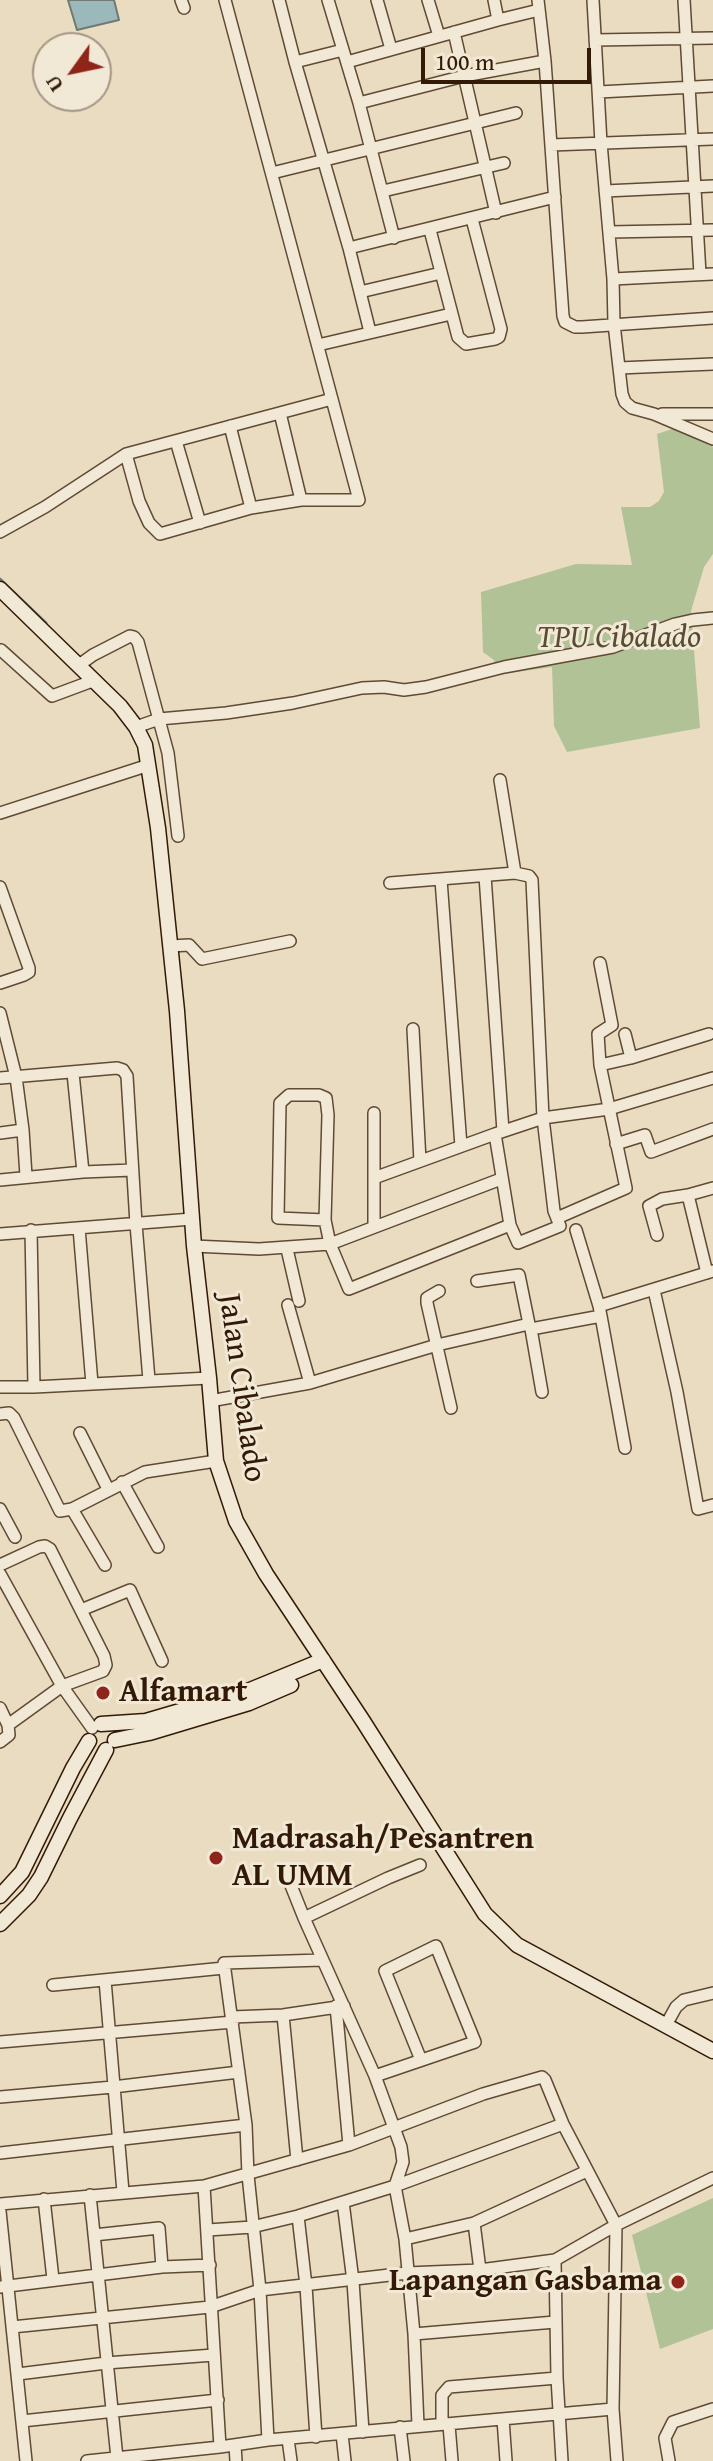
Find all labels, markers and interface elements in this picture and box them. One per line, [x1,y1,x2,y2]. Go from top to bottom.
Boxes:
north arrow [32,32,112,112]
scale bar [425,32,595,82]
text: 100 m [435,44,495,79]
text: U [36,69,71,99]
park label: TPU Cibalado [537,620,701,658]
street label: Jalan Cibalado [209,1291,273,1485]
place label: Alfamart [119,1674,248,1712]
marker: Alfamart [94,1684,112,1702]
place label: Madrasah/Pesantren AL UMM [232,1821,534,1896]
marker: Madrasah/Pesantren AL UMM [207,1849,225,1867]
place label: Lapangan Gasbama [389,2263,662,2301]
marker: Lapangan Gasbama [669,2273,687,2291]

